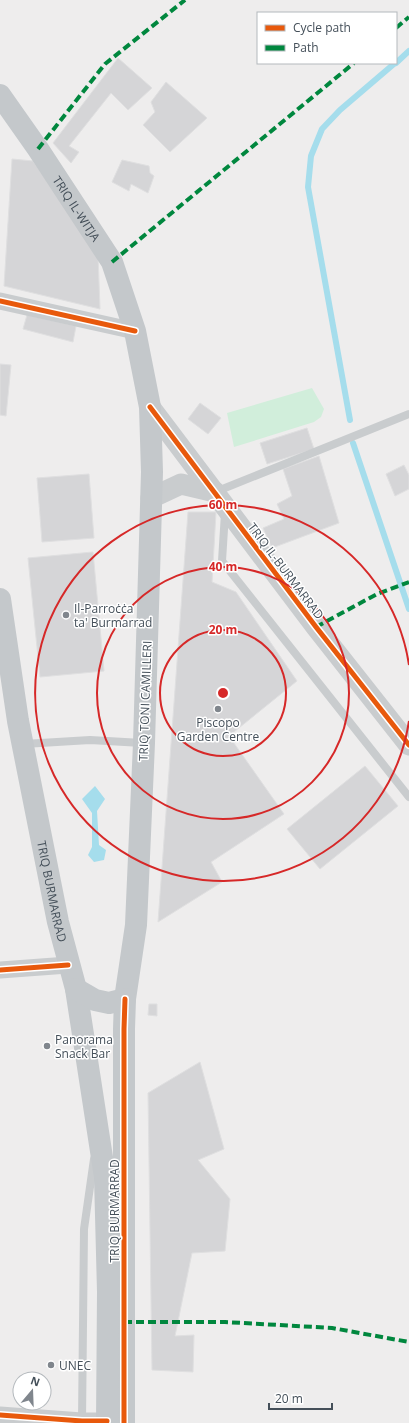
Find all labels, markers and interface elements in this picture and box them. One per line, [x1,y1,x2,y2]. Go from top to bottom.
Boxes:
legend [257,12,397,64]
text: Cycle path [293,19,351,36]
text: Path [293,39,319,56]
street label: TRIQ IL-WITJA [49,172,105,245]
text: 60 m [209,496,237,513]
street label: TRIQ IL-BURMARRAD [244,519,328,623]
text: 40 m [209,558,237,575]
place label: Il-Parroċċa ta' Burmarrad [74,600,152,631]
marker: Il-Parroċċa ta' Burmarrad [61,610,71,620]
text: 20 m [209,621,237,638]
street label: TRIQ TONI CAMILLERI [134,640,156,762]
centre of rings [216,686,230,700]
marker: Piscopo Garden Centre [213,704,223,714]
place label: Piscopo Garden Centre [177,714,259,745]
street label: TRIQ BURMARRAD [33,839,71,944]
place label: Panorama Snack Bar [55,1031,113,1062]
marker: Panorama Snack Bar [42,1041,52,1051]
street label: TRIQ BURMARRAD [106,1159,123,1263]
place label: UNEC [59,1357,91,1374]
marker: UNEC [46,1360,56,1370]
north arrow [12,1371,52,1411]
text: N [29,1373,42,1390]
scale bar [269,1385,332,1411]
text: 20 m [275,1390,303,1407]

